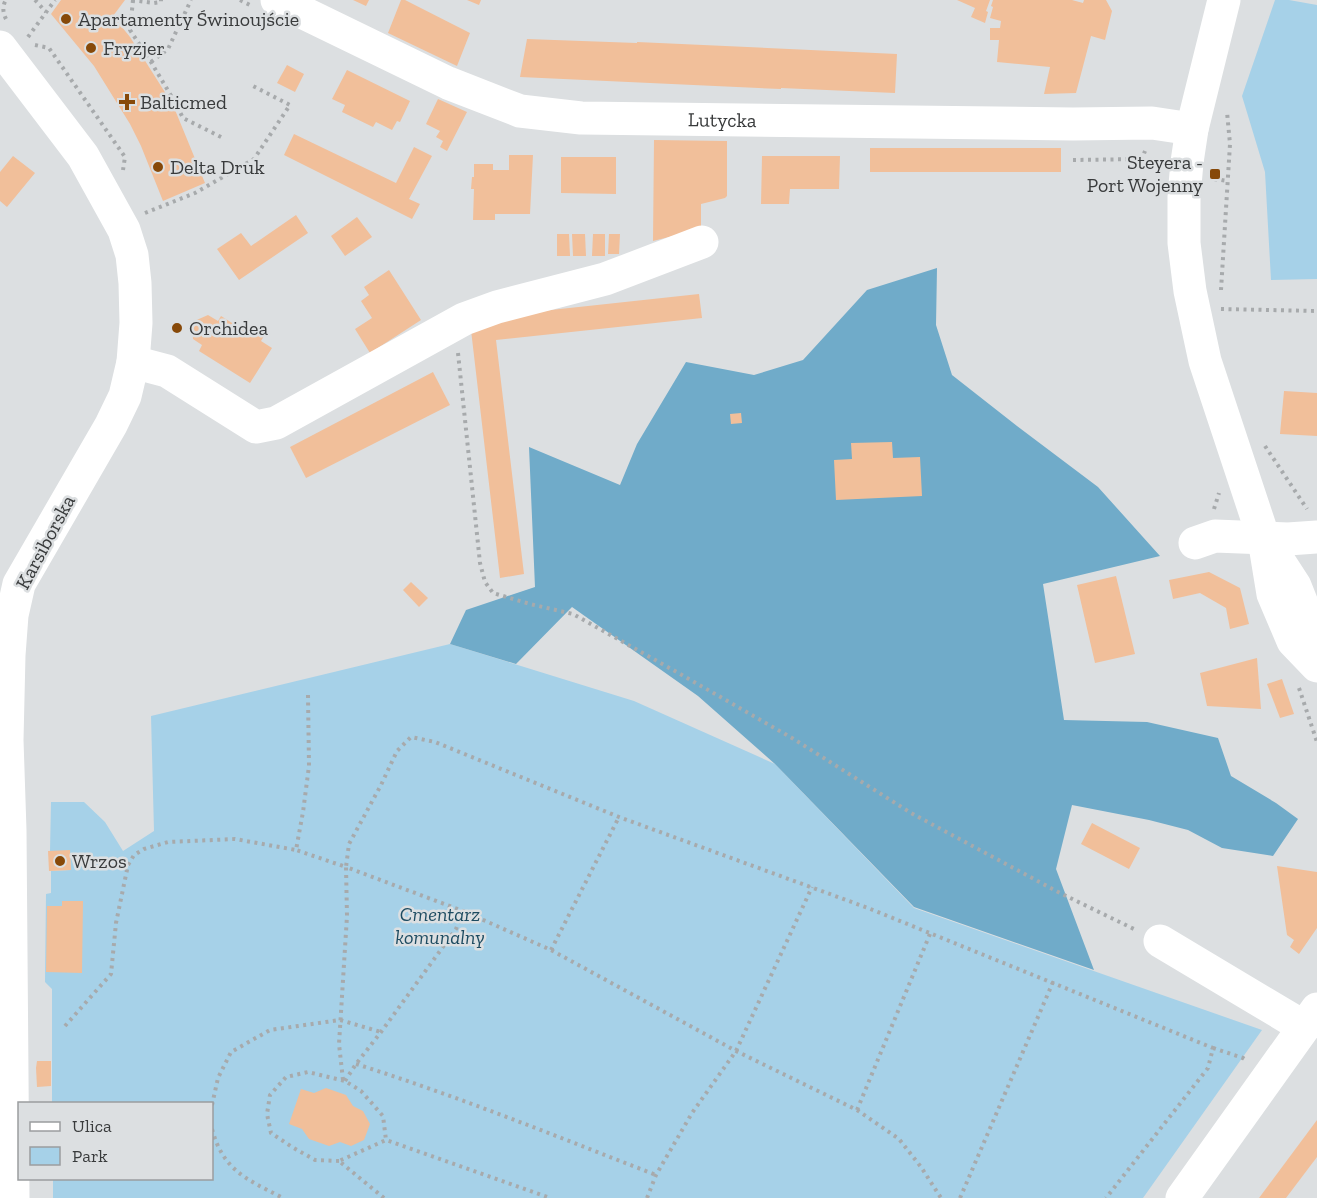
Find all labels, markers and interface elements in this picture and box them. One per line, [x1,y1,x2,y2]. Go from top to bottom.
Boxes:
place label: Apartamenty Świnoujście [78,7,299,31]
marker: Apartamenty Świnoujście [59,12,73,26]
place label: Fryzjer [103,36,165,60]
marker: Fryzjer [84,41,98,55]
place label: Balticmed [140,90,227,114]
marker: Balticmed [118,93,136,111]
street label: Lutycka [688,107,757,132]
place label: Steyera - Port Wojenny [1087,150,1204,197]
place label: Delta Druk [170,155,265,179]
marker: Delta Druk [151,160,165,174]
marker: Steyera - Port Wojenny [1208,167,1222,181]
place label: Orchidea [189,316,268,340]
marker: Orchidea [170,321,184,335]
street label: Karsiborska [10,490,80,593]
place label: Wrzos [72,849,127,873]
marker: Wrzos [53,854,67,868]
park label: Cmentarz komunalny [395,902,485,949]
legend [18,1102,213,1180]
text: Ulica [72,1115,112,1137]
text: Park [72,1145,108,1167]

